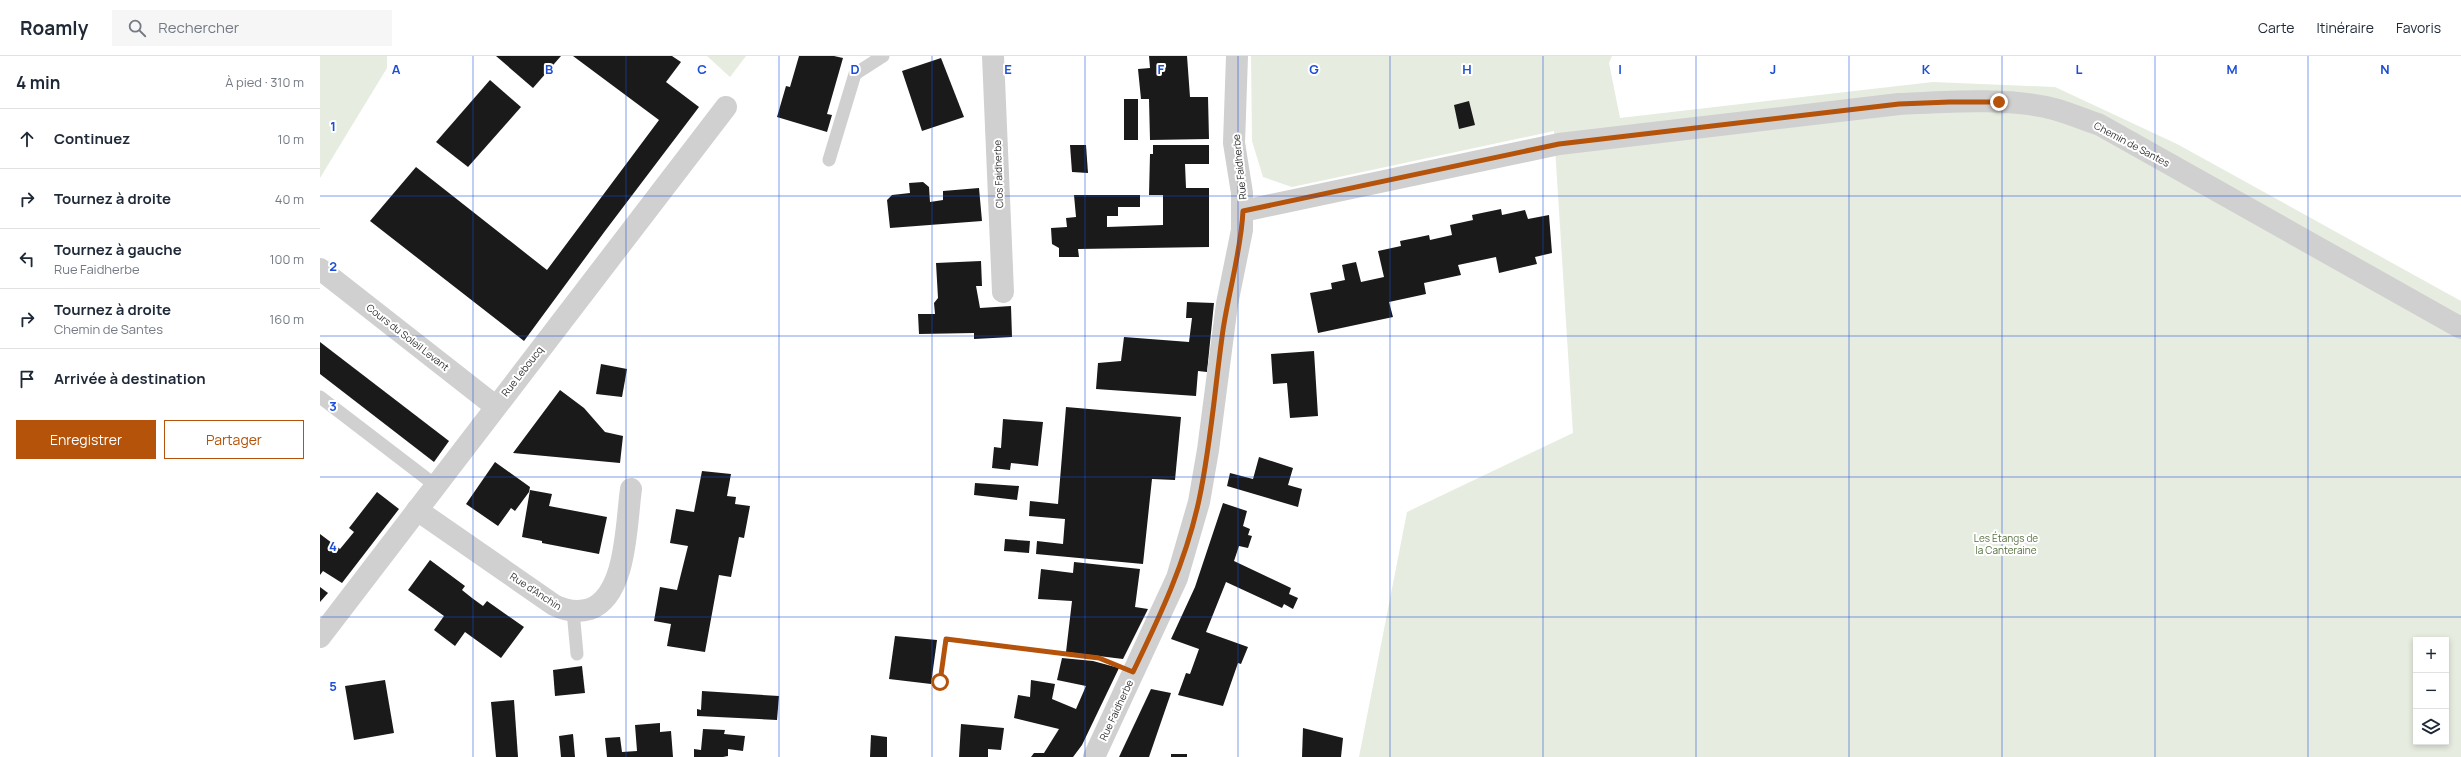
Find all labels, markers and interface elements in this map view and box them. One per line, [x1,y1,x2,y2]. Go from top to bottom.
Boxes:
search box [112,10,392,46]
text: Roamly [20,15,88,41]
icon: search [126,17,148,39]
text: Rechercher [158,17,239,38]
text: Carte [2258,18,2294,37]
text: Itinéraire [2316,18,2374,37]
text: Favoris [2396,18,2441,37]
text: A [392,60,401,78]
text: B [545,60,553,78]
text: C [697,60,707,78]
text: D [850,60,860,78]
text: E [1004,60,1012,78]
text: F [1158,60,1165,78]
text: G [1309,60,1319,78]
text: H [1462,60,1472,78]
text: I [1618,60,1622,78]
text: J [1770,60,1776,78]
text: K [1922,60,1931,78]
text: L [2076,60,2083,78]
text: M [2226,60,2238,78]
text: N [2380,60,2390,78]
text: 4 min [16,71,60,94]
text: À pied · 310 m [225,73,304,91]
route end [1990,93,2008,111]
text: 1 [330,117,336,135]
street label: Chemin de Santes [2092,118,2172,170]
icon: ahead [16,128,38,150]
text: Continuez [54,128,130,149]
text: 10 m [277,130,304,148]
street label: Rue Faidherbe [1229,133,1249,201]
street label: Clos Faidherbe [990,139,1006,208]
icon: right [16,188,38,210]
text: Tournez à droite [54,188,171,209]
text: 40 m [275,190,304,208]
text: Tournez à gauche [54,239,182,260]
icon: left [16,248,38,270]
text: 100 m [269,250,304,268]
text: 2 [329,257,337,275]
text: Rue Faidherbe [54,260,140,278]
text: Tournez à droite [54,299,171,320]
street label: Cours du Soleil Levant [364,300,452,374]
icon: right [16,308,38,330]
text: 160 m [269,310,304,328]
text: Chemin de Santes [54,320,163,338]
street label: Rue Leboucq [498,343,546,399]
icon: arrive [16,368,38,390]
text: Arrivée à destination [54,368,206,389]
text: 3 [329,397,337,415]
button: Enregistrer [16,420,156,459]
button: Partager [164,420,304,459]
park label: Les Étangs de la Canteraine [1974,531,2038,557]
text: 4 [329,537,337,555]
street label: Rue d'Anchin [507,569,565,613]
map controls [2413,637,2449,745]
button: + [2413,637,2449,673]
route start [931,673,949,691]
button: − [2413,673,2449,709]
text: 5 [329,677,337,695]
street label: Rue Faidherbe [1096,677,1136,743]
button: layers [2413,709,2449,745]

